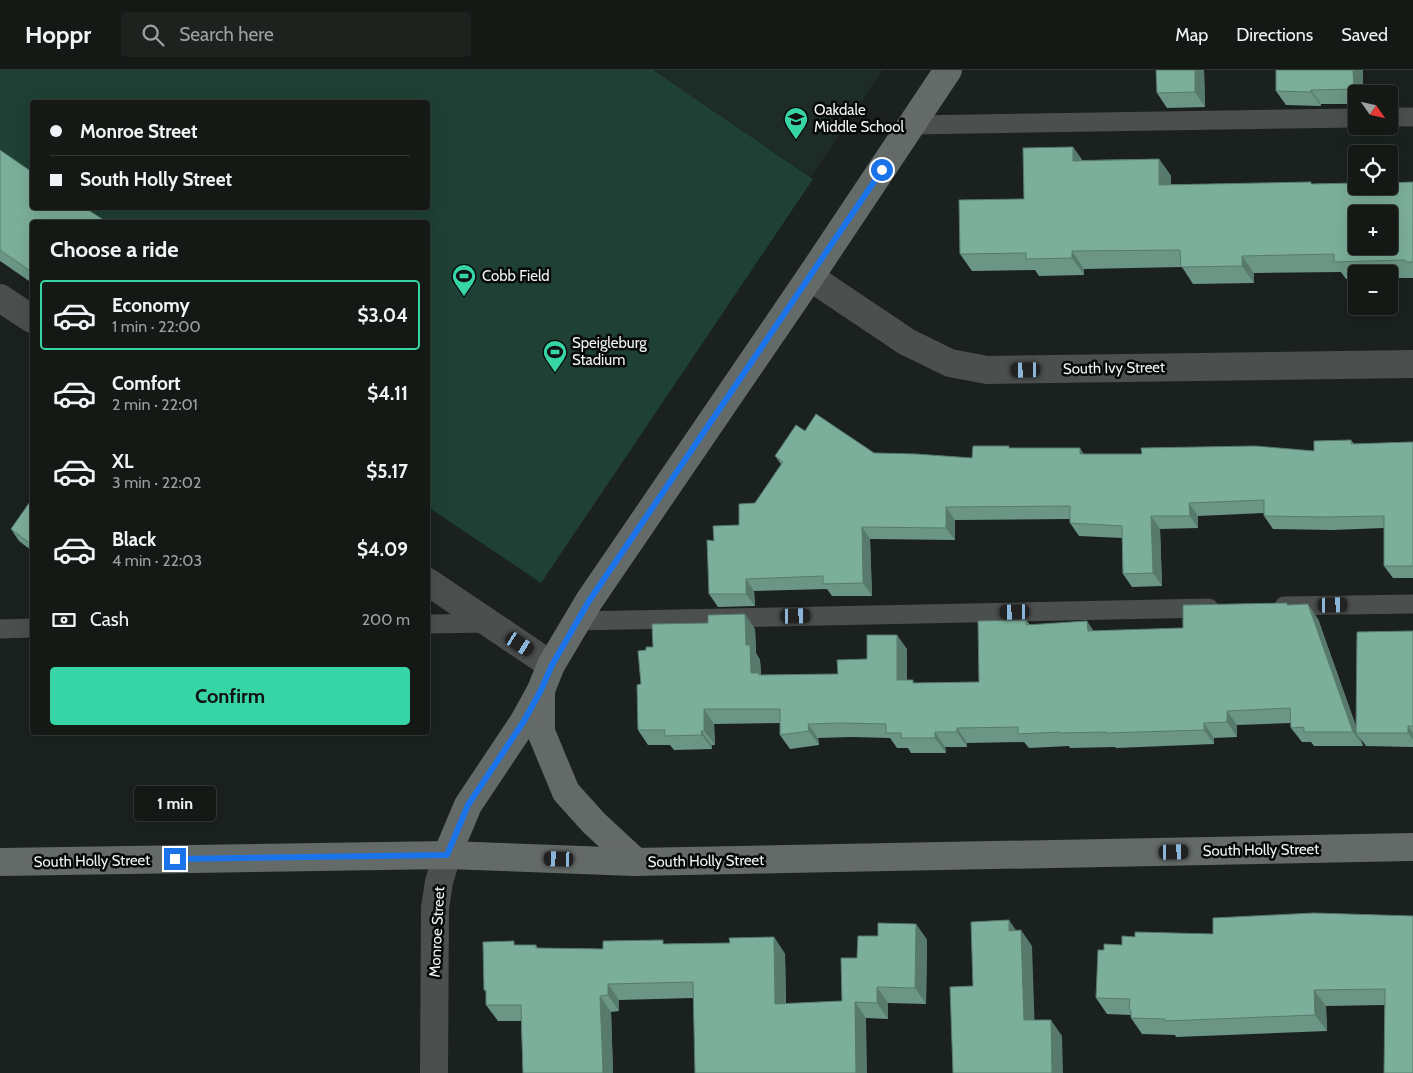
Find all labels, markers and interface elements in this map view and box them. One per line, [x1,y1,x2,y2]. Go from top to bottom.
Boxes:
search box [121,12,471,57]
text: Hoppr [25,20,91,49]
icon: search [139,21,167,49]
text: Search here [179,23,274,46]
text: Map [1175,24,1208,46]
text: Directions [1236,24,1313,46]
text: Saved [1341,24,1388,46]
north arrow [1348,85,1398,135]
map controls [1348,85,1398,315]
place label: Oakdale Middle School [814,101,905,136]
school or university icon: Oakdale Middle School [783,106,809,140]
text: Monroe Street [80,120,197,143]
button: locate [1348,145,1398,195]
route start [871,159,893,181]
text: South Holly Street [80,168,232,191]
button: + [1348,205,1398,255]
text: Choose a ride [50,236,179,263]
sports icon: Cobb Field [451,263,477,297]
button: − [1348,265,1398,315]
place label: Cobb Field [482,267,550,285]
icon: car [52,293,97,338]
text: Economy [112,294,190,317]
text: $3.04 [357,304,408,327]
text: 1 min · 22:00 [112,317,201,336]
place label: Speigleburg Stadium [572,334,647,369]
sports icon: Speigleburg Stadium [542,339,568,373]
street label: South Ivy Street [1063,358,1165,378]
car [1010,362,1041,378]
icon: car [52,371,97,416]
text: Comfort [112,372,181,395]
text: $4.11 [367,382,408,405]
text: 2 min · 22:01 [112,395,198,414]
icon: car [52,449,97,494]
text: XL [112,450,133,473]
text: $5.17 [366,460,408,483]
text: 3 min · 22:02 [112,473,201,492]
icon: car [52,527,97,572]
text: Black [112,528,156,551]
text: $4.09 [357,538,408,561]
text: 4 min · 22:03 [112,551,202,570]
car [1317,597,1348,613]
car [999,604,1030,620]
icon: cash [50,606,78,634]
text: Cash [90,608,129,631]
car [780,608,811,624]
text: 200 m [362,610,410,629]
car [503,630,536,658]
button: Confirm [50,667,410,725]
callout: 1 min [134,786,216,822]
text: 1 min [157,794,193,813]
street label: South Holly Street [1203,840,1319,860]
car [1158,844,1189,860]
route end [164,848,186,870]
street label: South Holly Street [34,851,150,871]
car [543,851,574,867]
street label: South Holly Street [648,851,764,871]
street label: Monroe Street [426,886,448,978]

